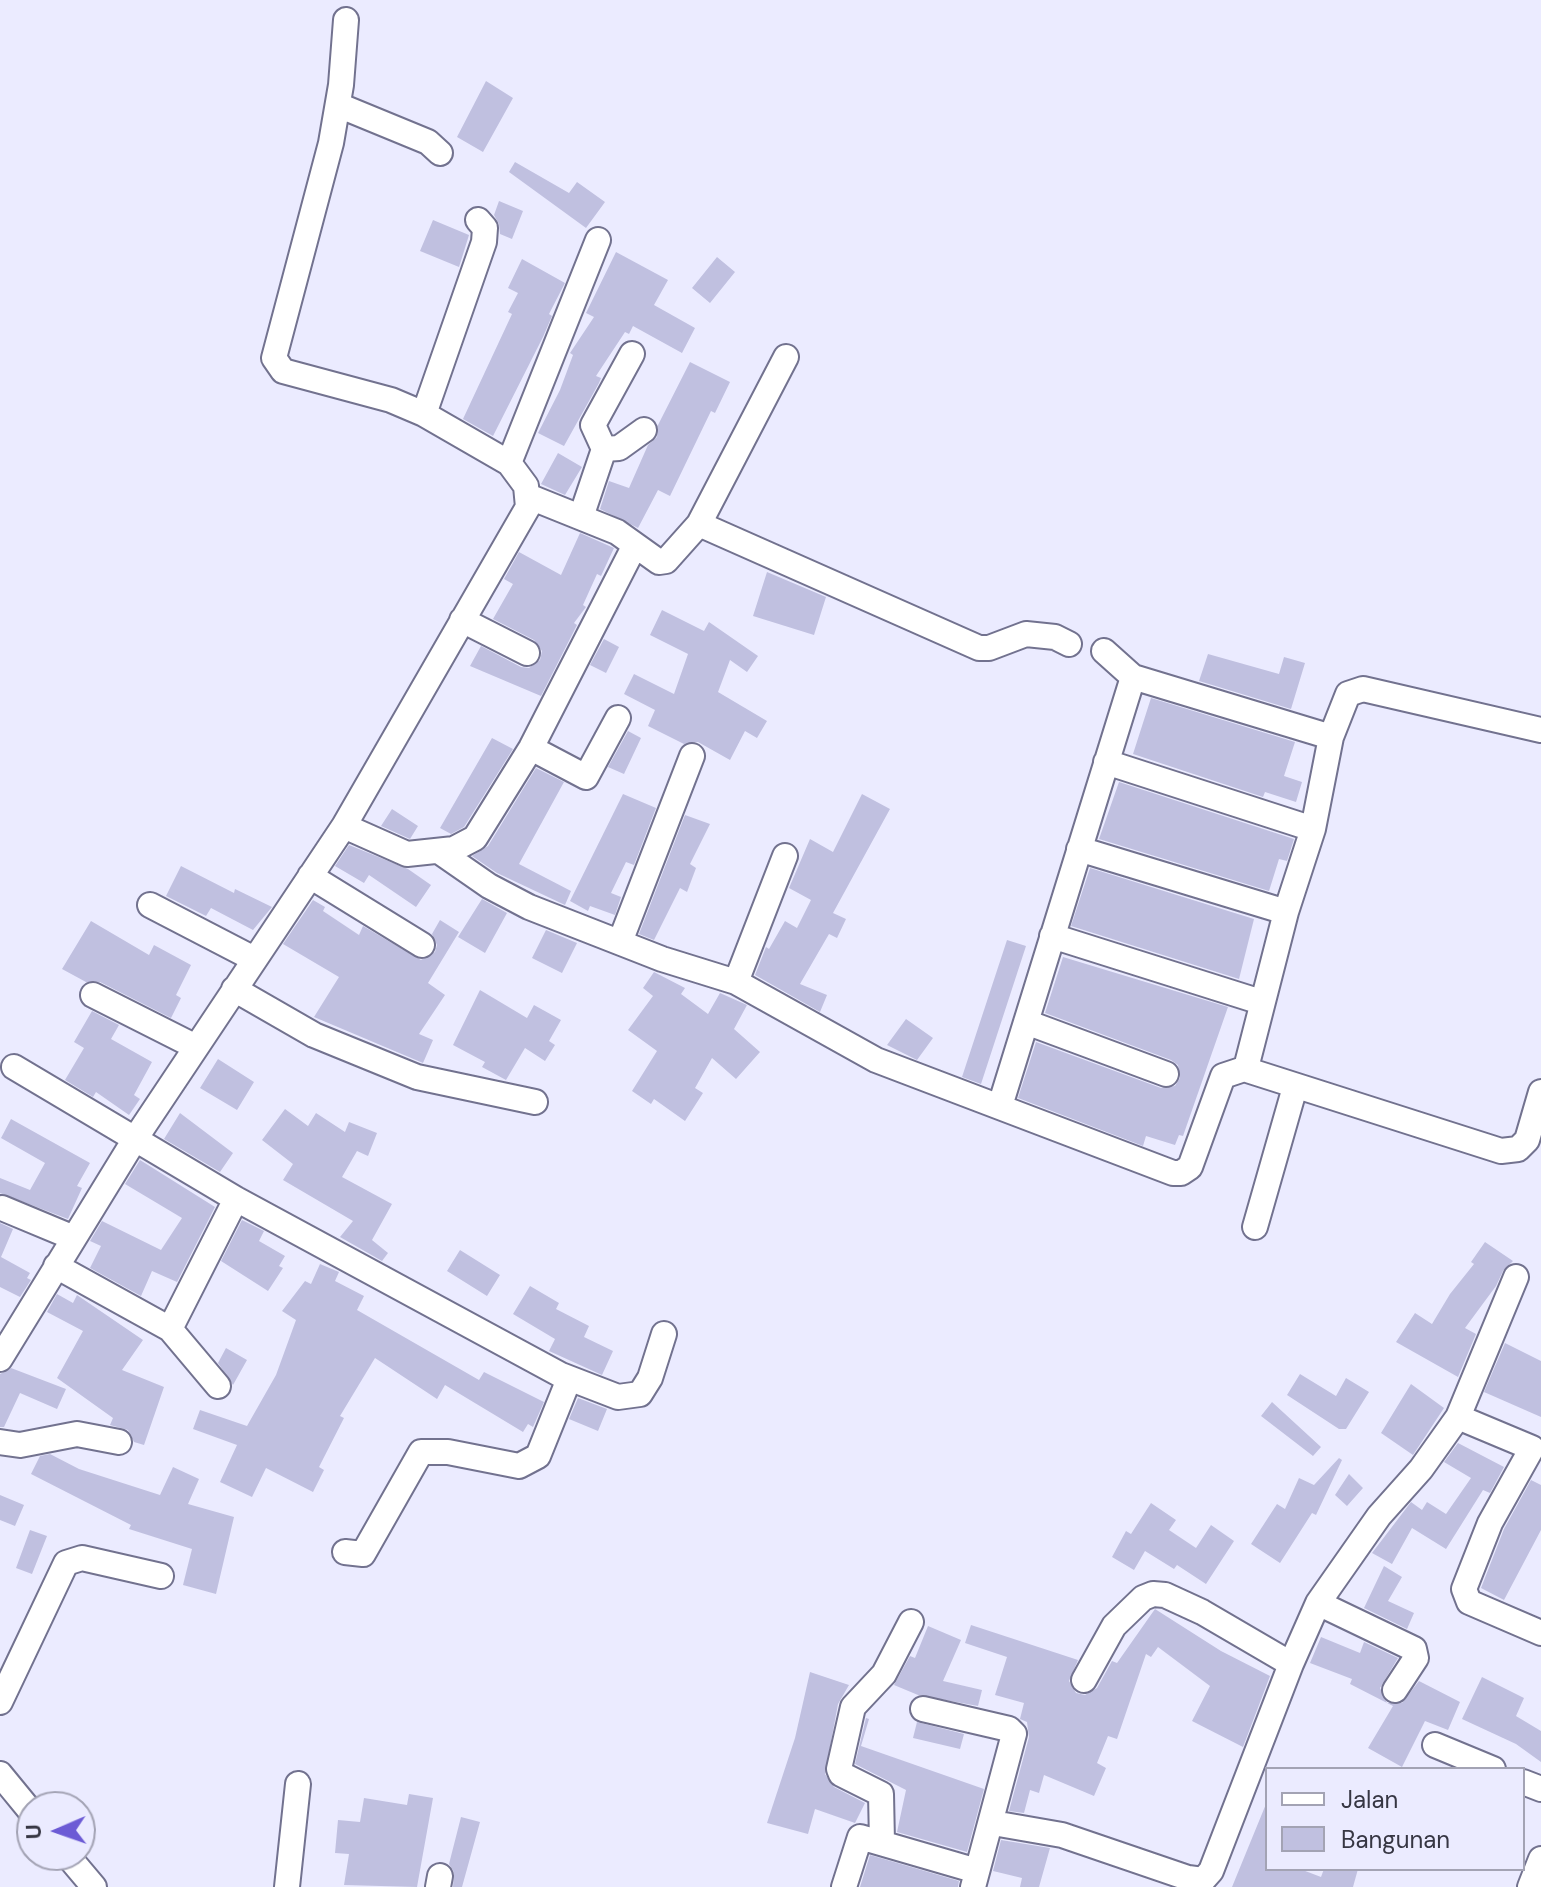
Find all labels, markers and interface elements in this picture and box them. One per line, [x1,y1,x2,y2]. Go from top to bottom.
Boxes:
legend [1265,1767,1525,1871]
text: Jalan [1341,1784,1398,1815]
north arrow [16,1791,96,1871]
text: U [19,1824,48,1840]
text: Bangunan [1341,1824,1450,1855]

